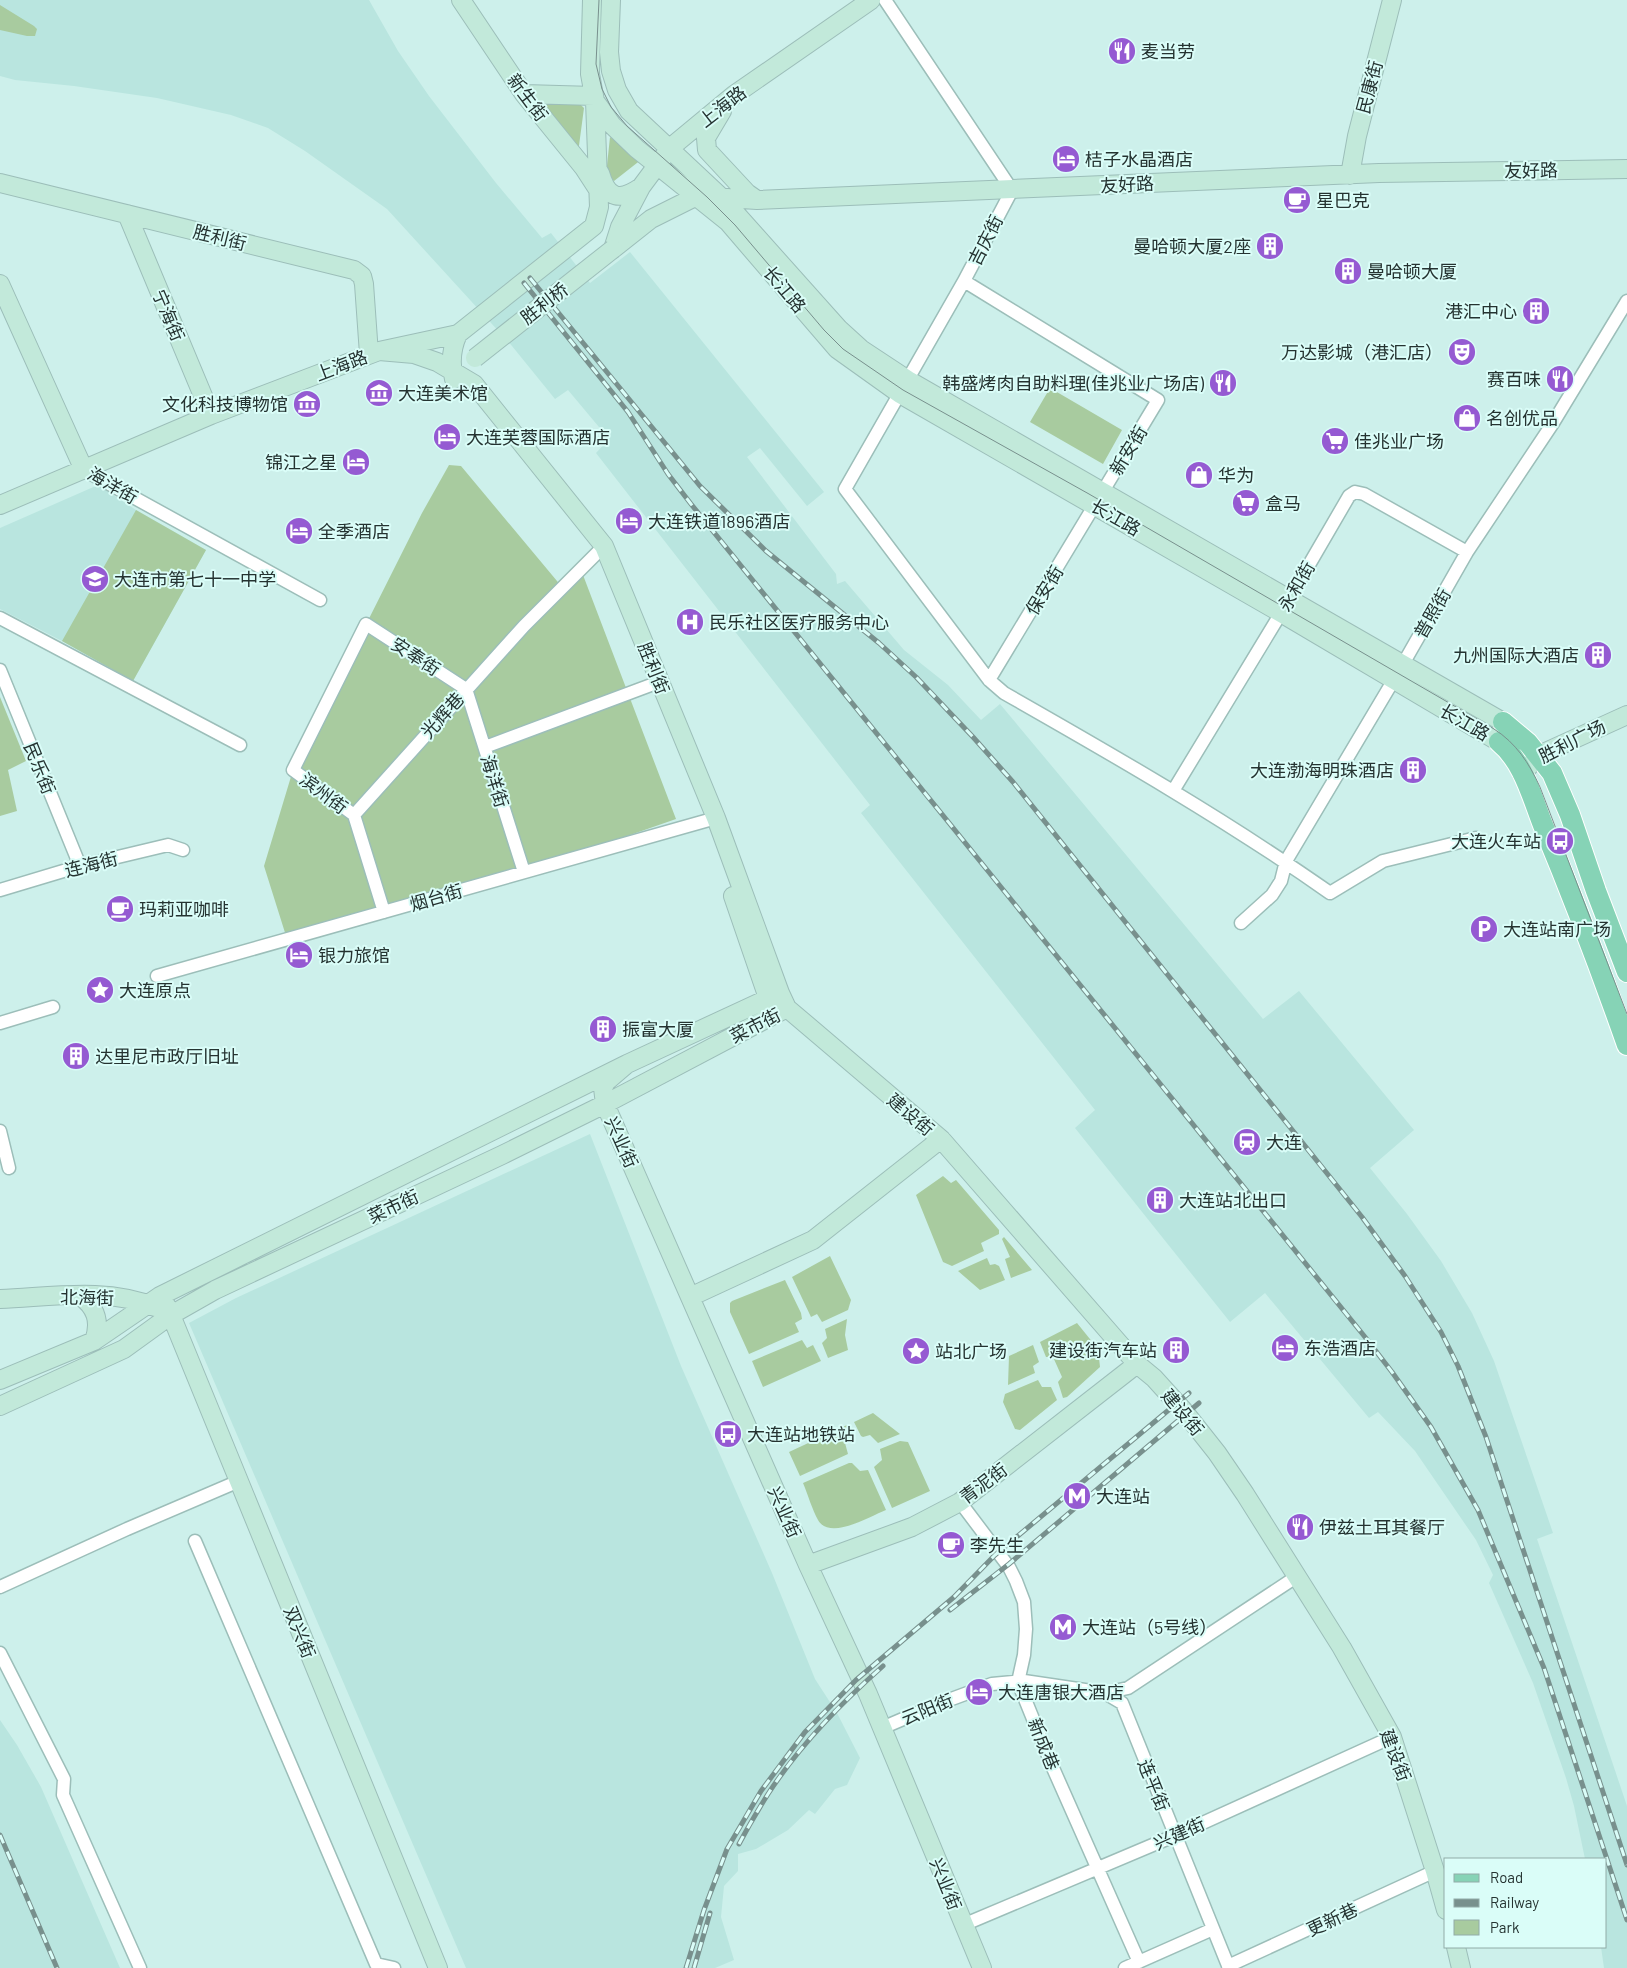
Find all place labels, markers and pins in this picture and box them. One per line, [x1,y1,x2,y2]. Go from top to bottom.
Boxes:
restaurant icon: 麦当劳 [1107,36,1137,66]
place label: 麦当劳 [1141,40,1195,62]
hotel icon: 桔子水晶酒店 [1051,144,1081,174]
place label: 桔子水晶酒店 [1085,148,1193,170]
cafe icon: 星巴克 [1282,185,1312,215]
place label: 星巴克 [1316,189,1370,211]
building icon: 曼哈顿大厦2座 [1255,231,1285,261]
place label: 曼哈顿大厦2座 [1133,235,1251,257]
building icon: 曼哈顿大厦 [1333,256,1363,286]
place label: 曼哈顿大厦 [1367,260,1457,282]
building icon: 港汇中心 [1521,296,1551,326]
place label: 港汇中心 [1445,300,1517,322]
theatre icon: 万达影城（港汇店） [1447,337,1477,367]
place label: 万达影城（港汇店） [1281,341,1443,363]
restaurant icon: 赛百味 [1545,364,1575,394]
restaurant icon: 韩盛烤肉自助料理(佳兆业广场店) [1208,368,1238,398]
place label: 赛百味 [1487,368,1541,390]
place label: 韩盛烤肉自助料理(佳兆业广场店) [943,372,1204,394]
museum icon: 大连美术馆 [364,378,394,408]
place label: 大连美术馆 [398,382,488,404]
museum icon: 文化科技博物馆 [292,389,322,419]
place label: 文化科技博物馆 [162,393,288,415]
shop icon: 名创优品 [1452,403,1482,433]
place label: 名创优品 [1486,407,1558,429]
hotel icon: 大连芙蓉国际酒店 [432,422,462,452]
place label: 大连芙蓉国际酒店 [466,426,610,448]
supermarket icon: 佳兆业广场 [1320,426,1350,456]
place label: 佳兆业广场 [1354,430,1444,452]
hotel icon: 锦江之星 [341,447,371,477]
place label: 锦江之星 [265,451,337,473]
shop icon: 华为 [1184,460,1214,490]
place label: 华为 [1218,464,1254,486]
supermarket icon: 盒马 [1231,488,1261,518]
place label: 盒马 [1265,492,1301,514]
hotel icon: 大连铁道1896酒店 [614,506,644,536]
place label: 大连铁道1896酒店 [648,510,790,532]
hotel icon: 全季酒店 [284,516,314,546]
place label: 全季酒店 [318,520,390,542]
school or university icon: 大连市第七十一中学 [80,564,110,594]
place label: 大连市第七十一中学 [114,568,276,590]
hospital icon: 民乐社区医疗服务中心 [675,607,705,637]
place label: 民乐社区医疗服务中心 [709,611,889,633]
building icon: 九州国际大酒店 [1583,640,1613,670]
place label: 九州国际大酒店 [1453,644,1579,666]
building icon: 大连渤海明珠酒店 [1398,755,1428,785]
place label: 大连渤海明珠酒店 [1250,759,1394,781]
bus stop icon: 大连火车站 [1545,826,1575,856]
place label: 大连火车站 [1451,830,1541,852]
cafe icon: 玛莉亚咖啡 [105,894,135,924]
place label: 玛莉亚咖啡 [139,898,229,920]
parking icon: 大连站南广场 [1469,914,1499,944]
place label: 大连站南广场 [1503,918,1611,940]
hotel icon: 银力旅馆 [284,940,314,970]
place label: 银力旅馆 [318,944,390,966]
place icon: 大连原点 [85,975,115,1005]
place label: 大连原点 [119,979,191,1001]
building icon: 振富大厦 [588,1014,618,1044]
place label: 振富大厦 [622,1018,694,1040]
building icon: 达里尼市政厅旧址 [61,1041,91,1071]
place label: 达里尼市政厅旧址 [95,1045,239,1067]
station icon: 大连 [1232,1127,1262,1157]
place label: 大连 [1266,1131,1302,1153]
building icon: 大连站北出口 [1145,1185,1175,1215]
place label: 大连站北出口 [1179,1189,1287,1211]
hotel icon: 东浩酒店 [1270,1333,1300,1363]
building icon: 建设街汽车站 [1161,1335,1191,1365]
place icon: 站北广场 [901,1336,931,1366]
place label: 东浩酒店 [1304,1337,1376,1359]
place label: 建设街汽车站 [1049,1339,1157,1361]
place label: 站北广场 [935,1340,1007,1362]
bus stop icon: 大连站地铁站 [713,1419,743,1449]
place label: 大连站地铁站 [747,1423,855,1445]
metro station icon: 大连站 [1062,1481,1092,1511]
place label: 大连站 [1096,1485,1150,1507]
restaurant icon: 伊兹土耳其餐厅 [1285,1512,1315,1542]
place label: 伊兹土耳其餐厅 [1319,1516,1445,1538]
cafe icon: 李先生 [936,1530,966,1560]
place label: 李先生 [970,1534,1024,1556]
metro station icon: 大连站（5号线） [1048,1612,1078,1642]
place label: 大连站（5号线） [1082,1616,1217,1638]
hotel icon: 大连唐银大酒店 [964,1677,994,1707]
place label: 大连唐银大酒店 [998,1681,1124,1703]

